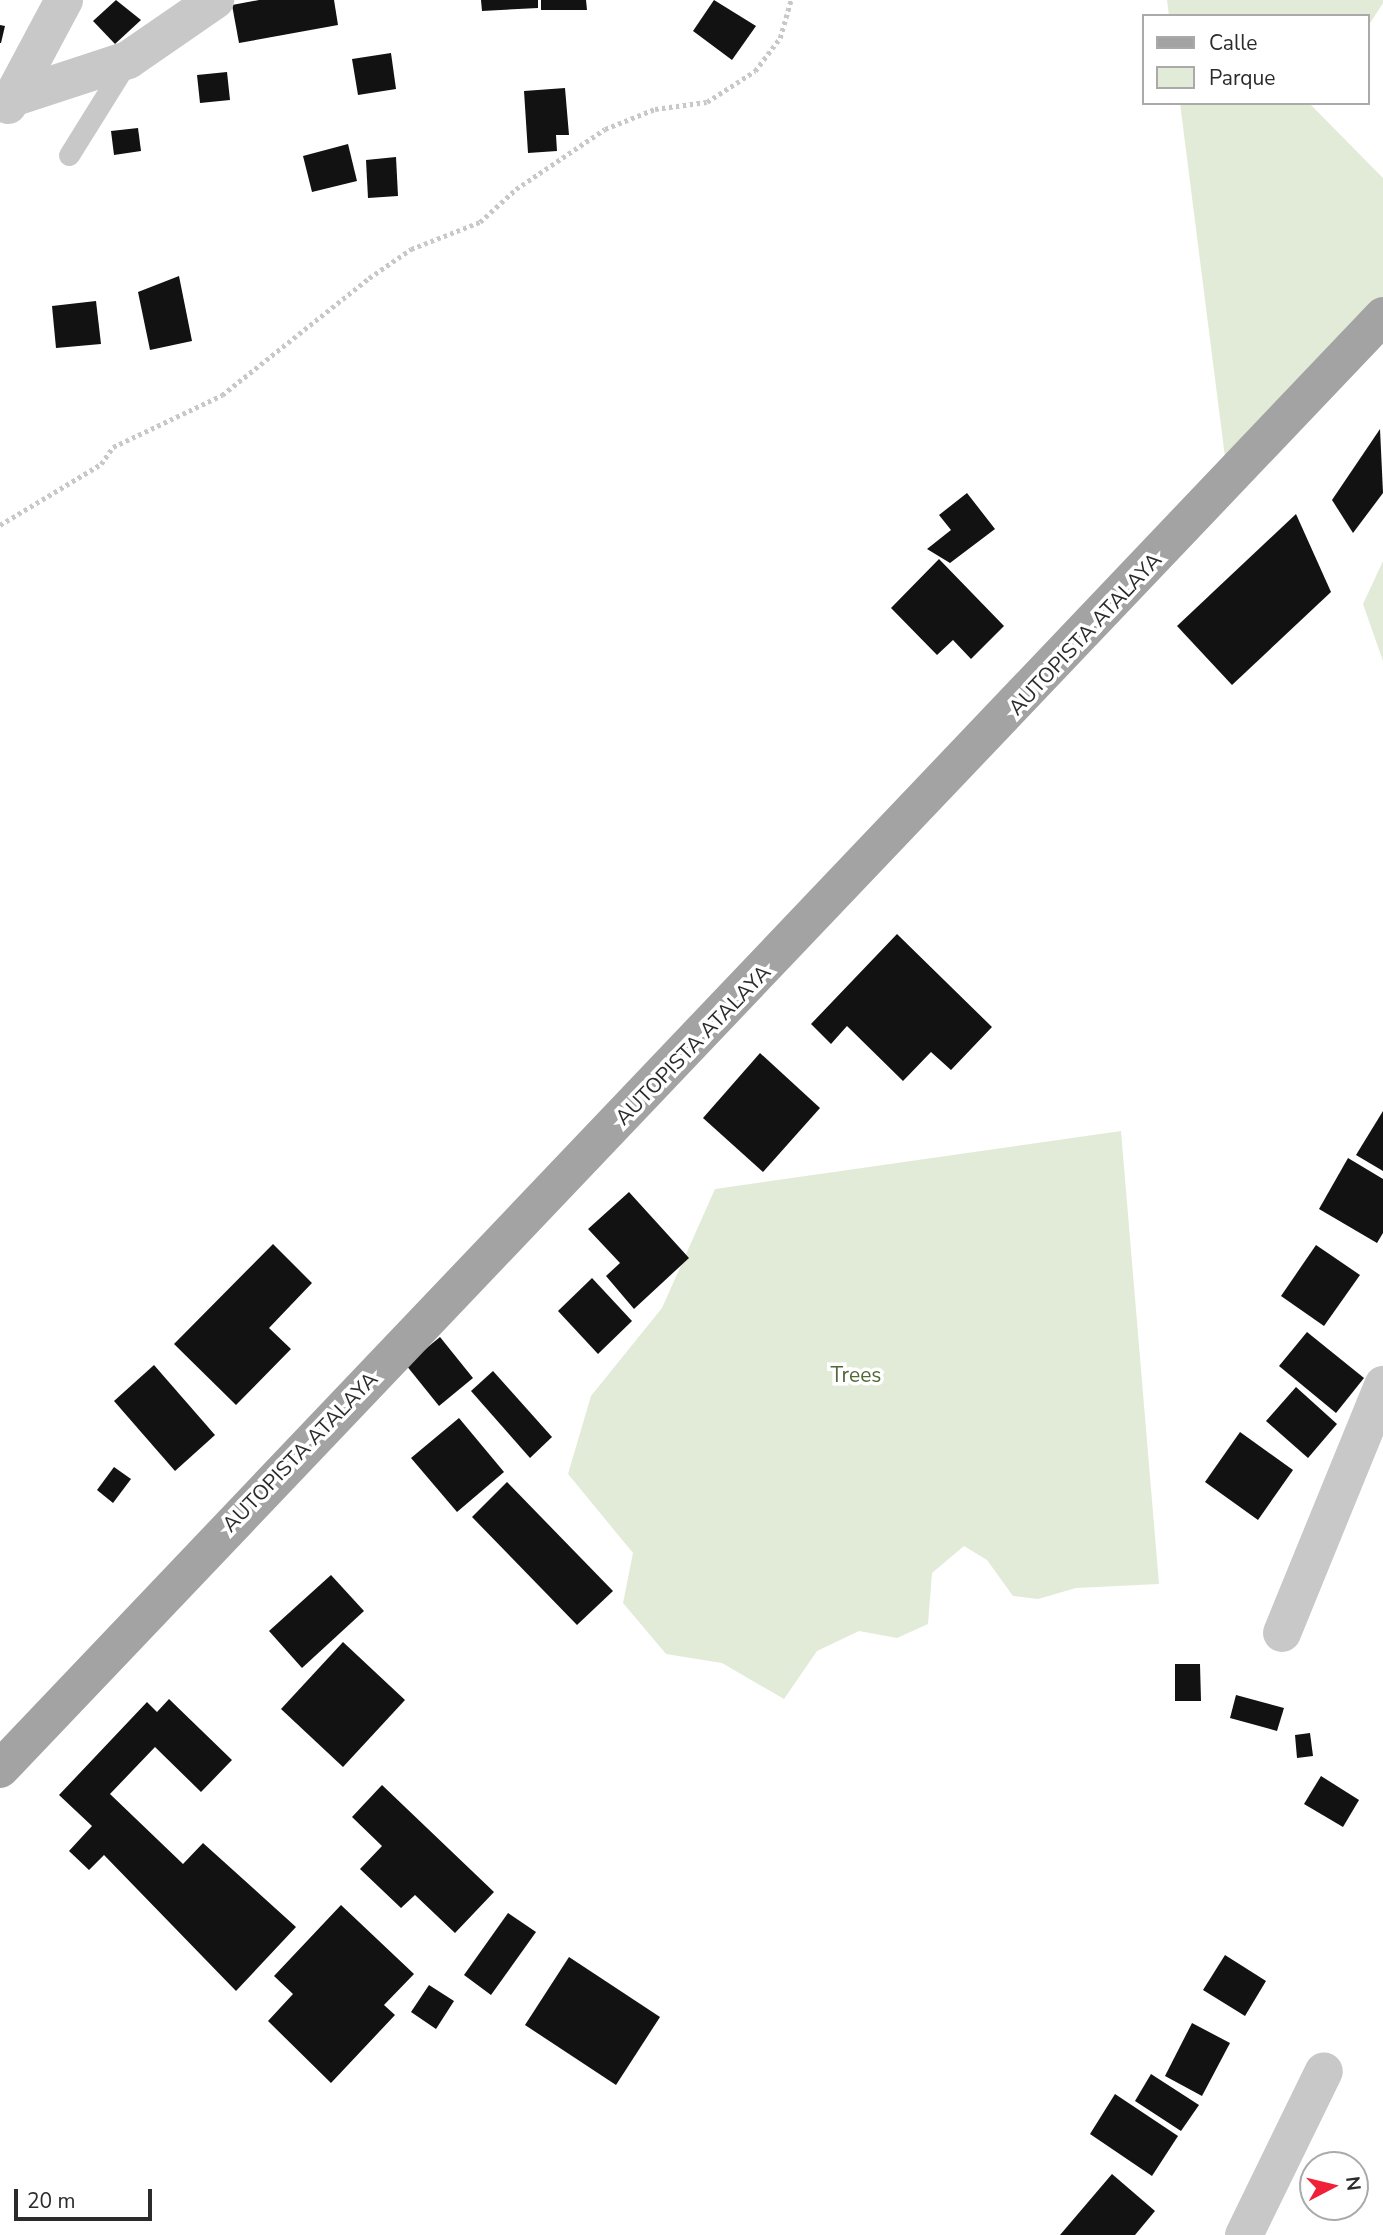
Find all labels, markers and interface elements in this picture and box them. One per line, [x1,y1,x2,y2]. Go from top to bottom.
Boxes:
legend [1142,14,1369,105]
text: Calle [1209,29,1257,57]
text: Parque [1209,64,1276,92]
street label: AUTOPISTA ATALAYA [1003,548,1167,720]
street label: AUTOPISTA ATALAYA [610,960,776,1130]
park label: Trees [831,1362,881,1388]
street label: AUTOPISTA ATALAYA [217,1367,383,1537]
north arrow [1299,2151,1369,2221]
text: N [1339,2175,1367,2192]
scale bar [18,2176,156,2220]
text: 20 m [27,2187,76,2215]

